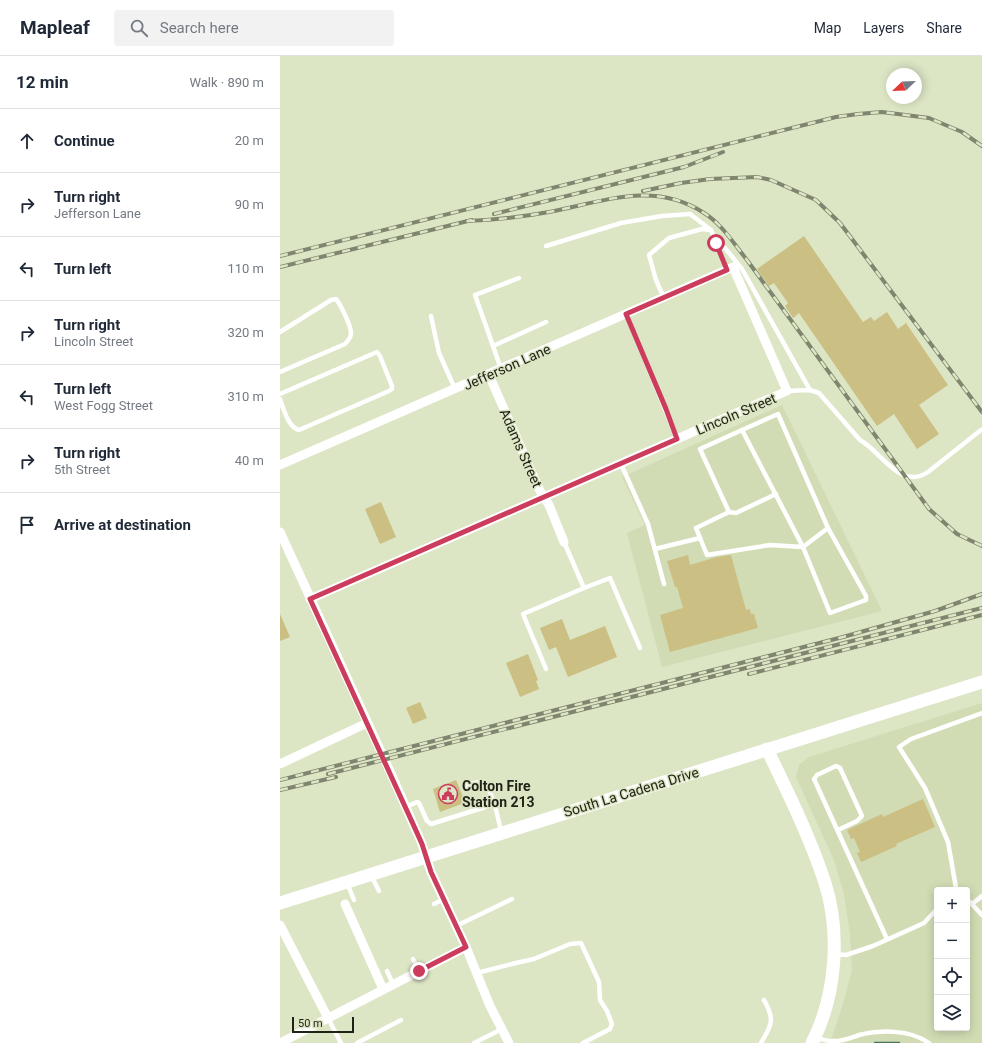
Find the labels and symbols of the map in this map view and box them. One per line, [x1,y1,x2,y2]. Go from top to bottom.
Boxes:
north arrow [886,68,922,104]
route start [707,234,725,252]
street label: Jefferson Lane [461,341,553,393]
street label: Lincoln Street [694,390,779,438]
street label: Adams Street [496,406,546,490]
street label: South La Cadena Drive [561,764,701,820]
place label: Colton Fire Station 213 [462,778,535,810]
public building icon: Colton Fire Station 213 [437,783,459,805]
route end [410,962,428,980]
scale bar [292,1015,354,1034]

